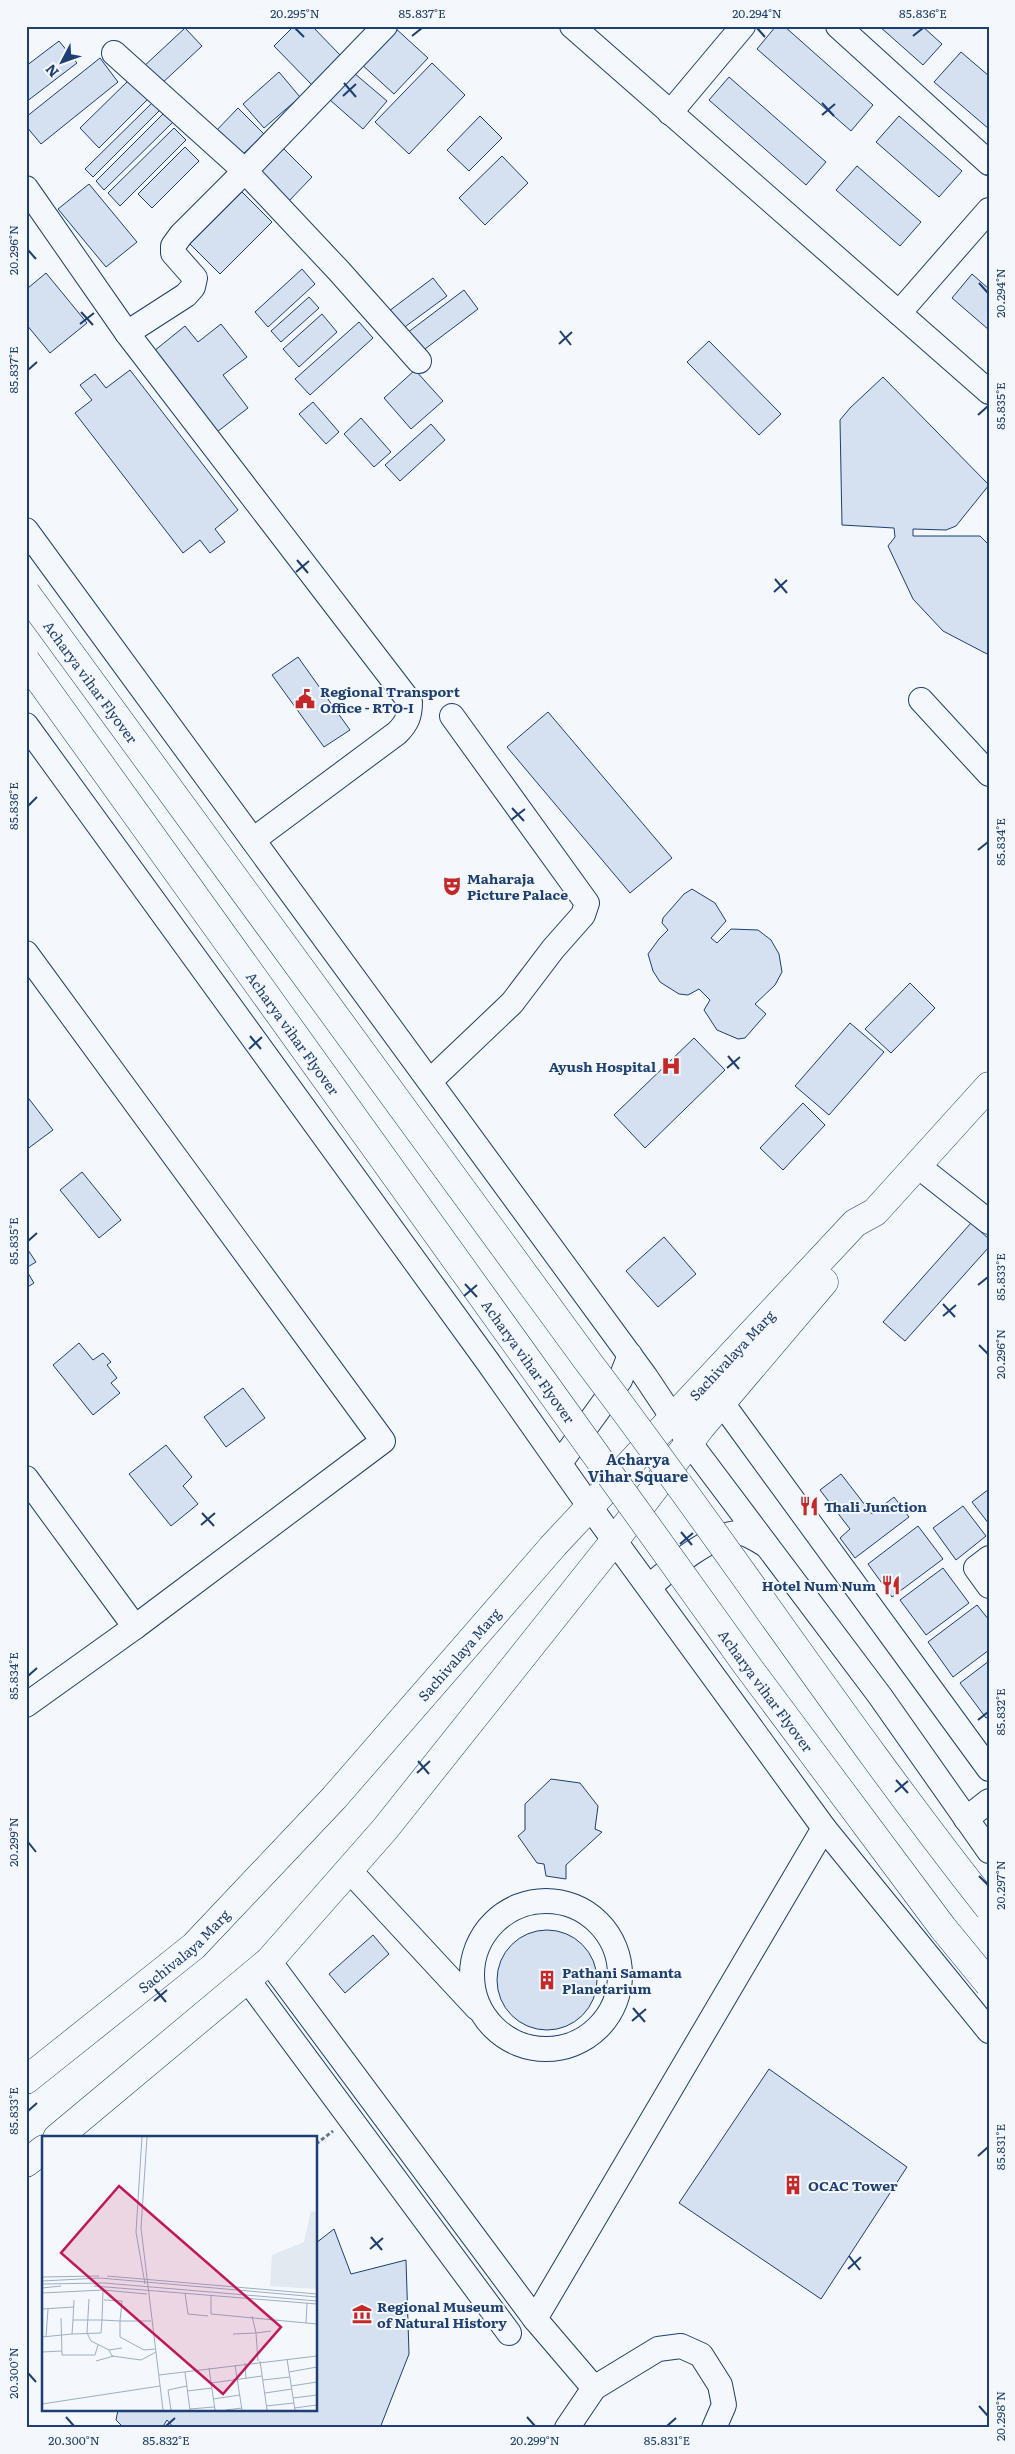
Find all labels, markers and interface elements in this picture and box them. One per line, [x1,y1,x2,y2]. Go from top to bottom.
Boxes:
text: 20.295°N [270,4,320,22]
text: 85.837°E [398,4,446,22]
text: 20.294°N [732,4,782,22]
text: 85.836°E [899,4,947,22]
north arrow [38,38,88,88]
text: N [40,60,63,82]
text: 20.296°N [4,225,22,275]
text: 20.294°N [991,268,1009,318]
text: 85.837°E [4,346,22,394]
text: 85.835°E [991,382,1009,430]
street label: Acharya vihar Flyover [39,616,143,748]
place label: Regional Transport Office - RTO-I [320,681,461,717]
public building icon: Regional Transport Office - RTO-I [294,688,316,710]
text: 85.836°E [4,782,22,830]
text: 85.834°E [991,818,1009,866]
place label: Maharaja Picture Palace [467,868,568,904]
theatre icon: Maharaja Picture Palace [441,875,463,897]
street label: Acharya vihar Flyover [242,967,345,1099]
hospital icon: Ayush Hospital [660,1055,682,1077]
place label: Ayush Hospital [549,1056,656,1076]
text: 85.835°E [4,1217,22,1265]
text: 85.833°E [991,1253,1009,1301]
street label: Acharya vihar Flyover [477,1295,580,1427]
street label: Sachivalaya Marg [684,1305,779,1405]
text: 20.296°N [991,1329,1009,1379]
district label: Acharya Vihar Square [588,1447,689,1487]
restaurant icon: Thali Junction [798,1495,820,1517]
place label: Thali Junction [824,1496,927,1516]
restaurant icon: Hotel Num Num [880,1574,902,1596]
place label: Hotel Num Num [762,1575,876,1595]
street label: Sachivalaya Marg [413,1603,505,1705]
street label: Acharya vihar Flyover [714,1625,818,1756]
text: 85.834°E [4,1652,22,1700]
text: 85.832°E [991,1688,1009,1736]
text: 20.299°N [4,1817,22,1867]
text: 20.297°N [991,1860,1009,1910]
street label: Sachivalaya Marg [133,1904,234,1997]
place label: Pathani Samanta Planetarium [562,1962,683,1998]
building icon: Pathani Samanta Planetarium [536,1969,558,1991]
text: 85.833°E [4,2087,22,2135]
text: 85.831°E [991,2123,1009,2170]
inset map [42,2136,318,2412]
building icon: OCAC Tower [782,2174,804,2196]
place label: OCAC Tower [808,2175,898,2195]
place label: Regional Museum of Natural History [377,2296,507,2332]
museum icon: Regional Museum of Natural History [351,2303,373,2325]
text: 20.300°N [4,2347,22,2399]
text: 20.298°N [991,2391,1009,2441]
text: 20.300°N [48,2431,100,2449]
text: 85.832°E [142,2431,190,2449]
text: 20.299°N [510,2431,560,2449]
text: 85.831°E [644,2431,691,2449]

